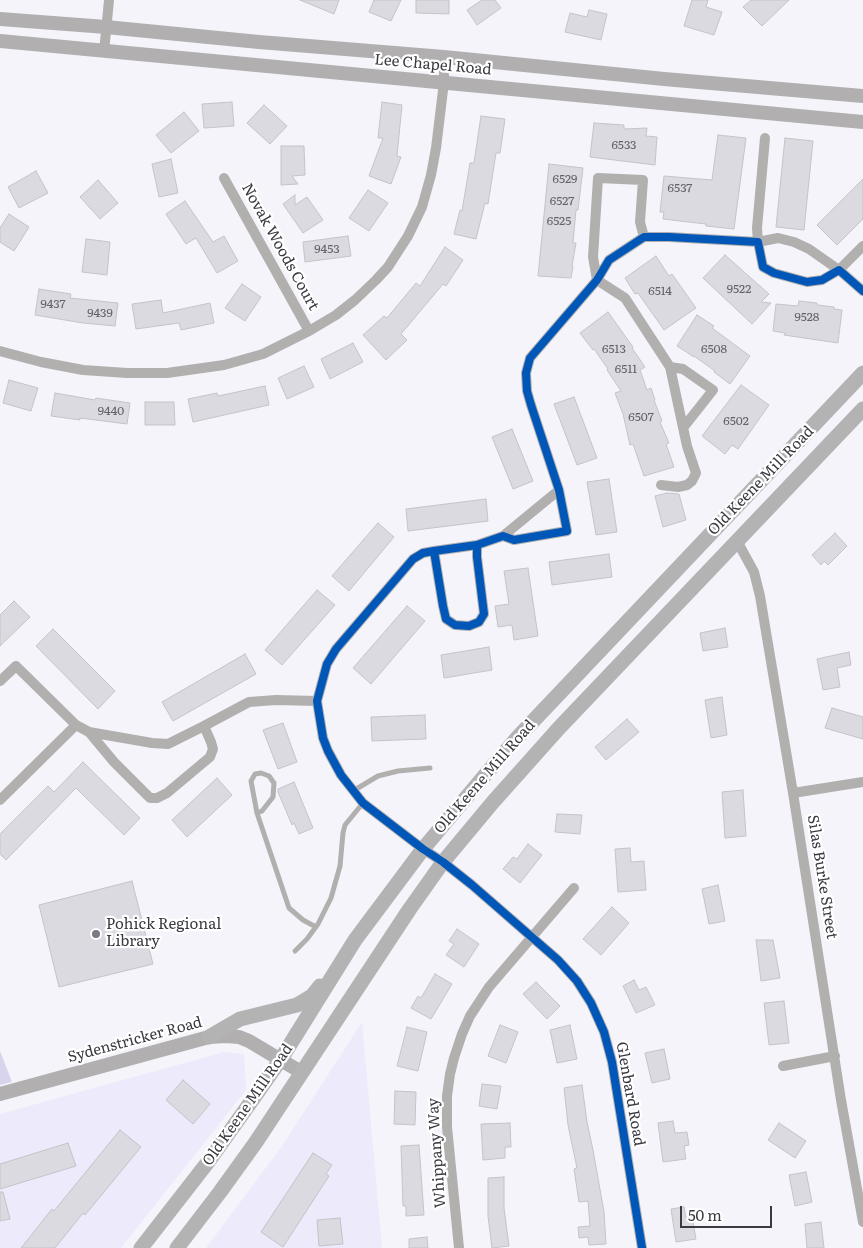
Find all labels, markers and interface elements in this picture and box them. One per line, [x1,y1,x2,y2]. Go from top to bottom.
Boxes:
street label: Lee Chapel Road [374,51,492,79]
house number: 6533 [611,138,637,152]
house number: 6529 [553,172,577,186]
street label: Novak Woods Court [238,180,322,314]
house number: 6537 [668,181,692,195]
house number: 6527 [550,194,574,208]
house number: 6525 [547,214,571,228]
house number: 9453 [314,242,340,256]
house number: 9522 [727,282,751,296]
house number: 6514 [648,284,672,298]
house number: 9437 [40,297,66,311]
house number: 9439 [87,306,113,320]
house number: 9528 [795,310,819,324]
house number: 6513 [602,342,626,356]
house number: 6508 [701,342,727,356]
house number: 6511 [615,362,637,376]
house number: 9440 [98,404,124,418]
house number: 6507 [628,410,654,424]
house number: 6502 [723,414,749,428]
street label: Old Keene Mill Road [704,423,818,539]
street label: Old Keene Mill Road [431,716,539,838]
street label: Silas Burke Street [803,814,841,940]
place label: Pohick Regional Library [106,916,221,951]
marker: Pohick Regional Library [90,928,102,940]
street label: Sydenstricker Road [66,1013,204,1067]
street label: Glenbard Road [612,1040,648,1148]
street label: Old Keene Mill Road [199,1041,297,1169]
street label: Whippany Way [424,1097,450,1209]
scale bar [683,1196,776,1228]
text: 50 m [688,1203,722,1226]

